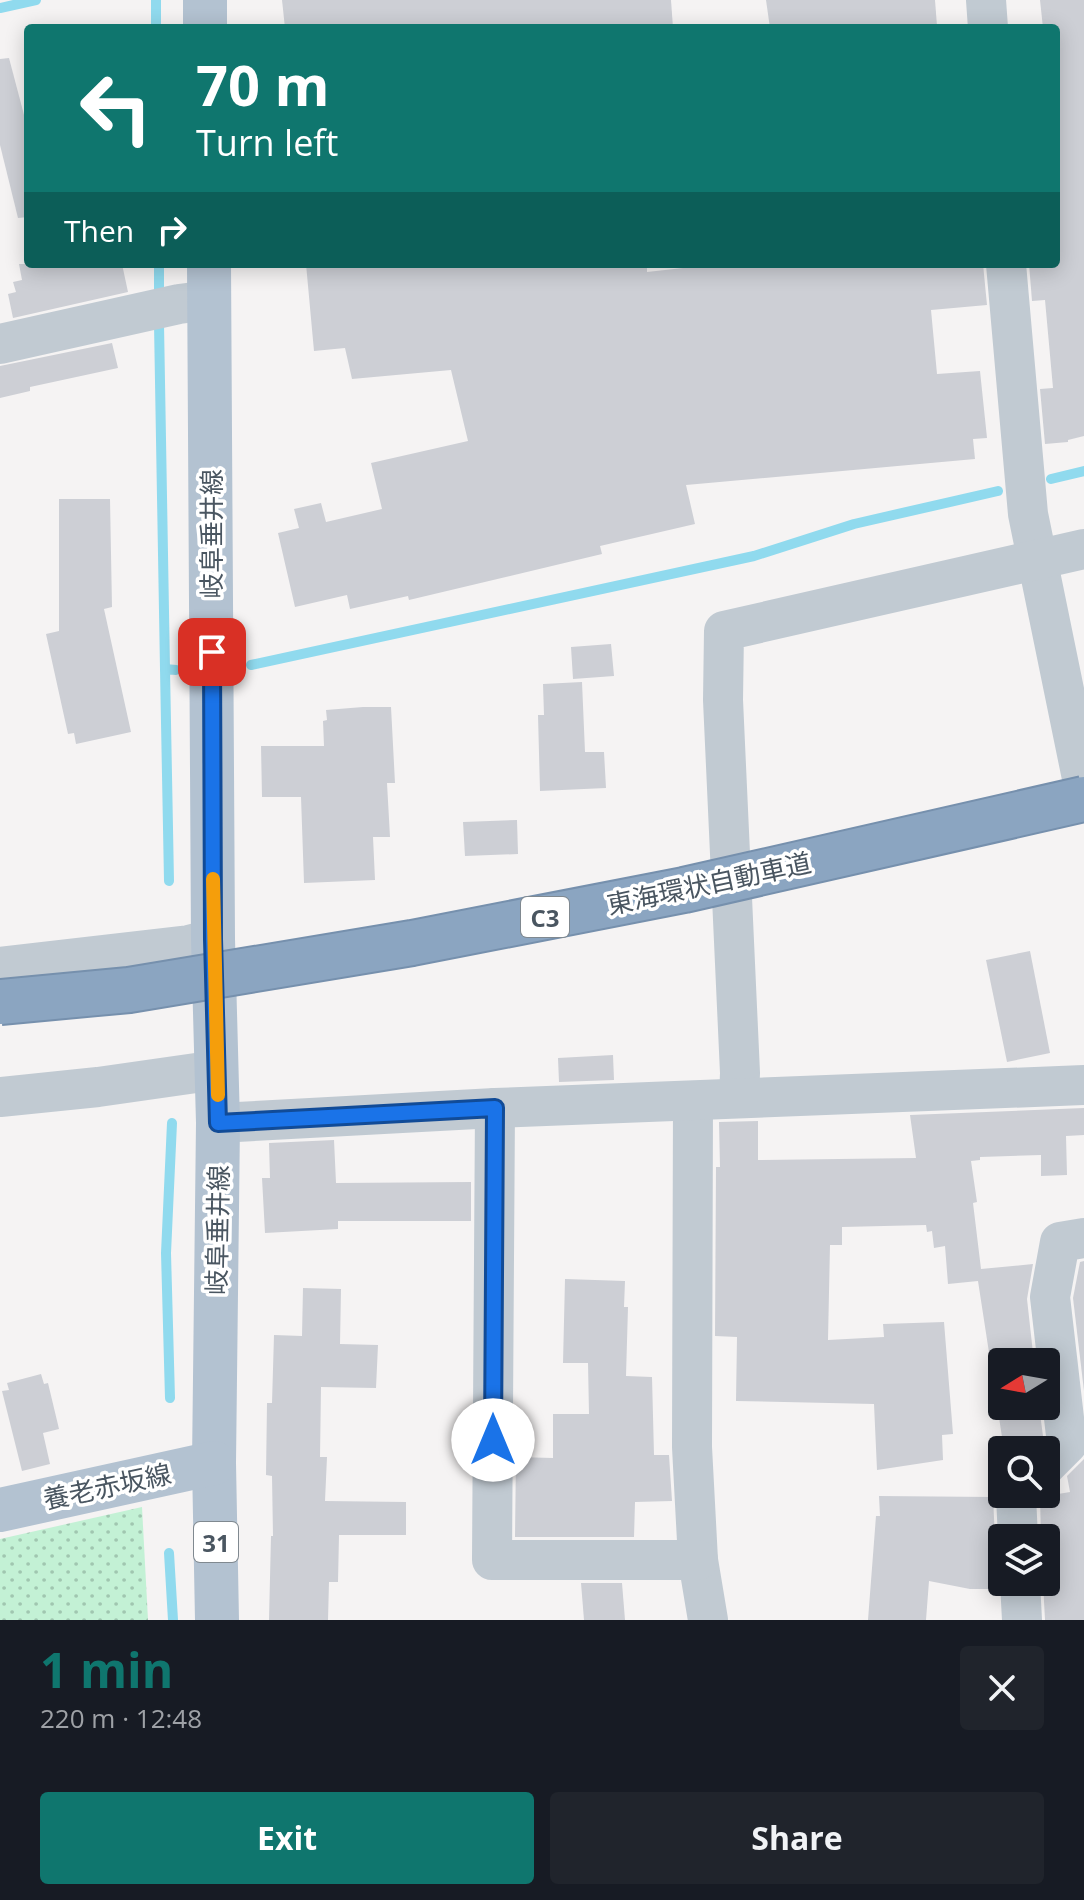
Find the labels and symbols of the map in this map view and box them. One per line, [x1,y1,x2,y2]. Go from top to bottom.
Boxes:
street label: 岐阜垂井線 [193,469,229,599]
pin [178,618,246,686]
street label: 東海環状自動車道 [604,844,814,922]
road number: C3 [521,897,569,937]
street label: 岐阜垂井線 [198,1165,236,1295]
north arrow [988,1348,1060,1420]
position arrow [451,1398,535,1482]
street label: 養老赤坂線 [40,1455,174,1517]
road number: 31 [194,1522,238,1562]

